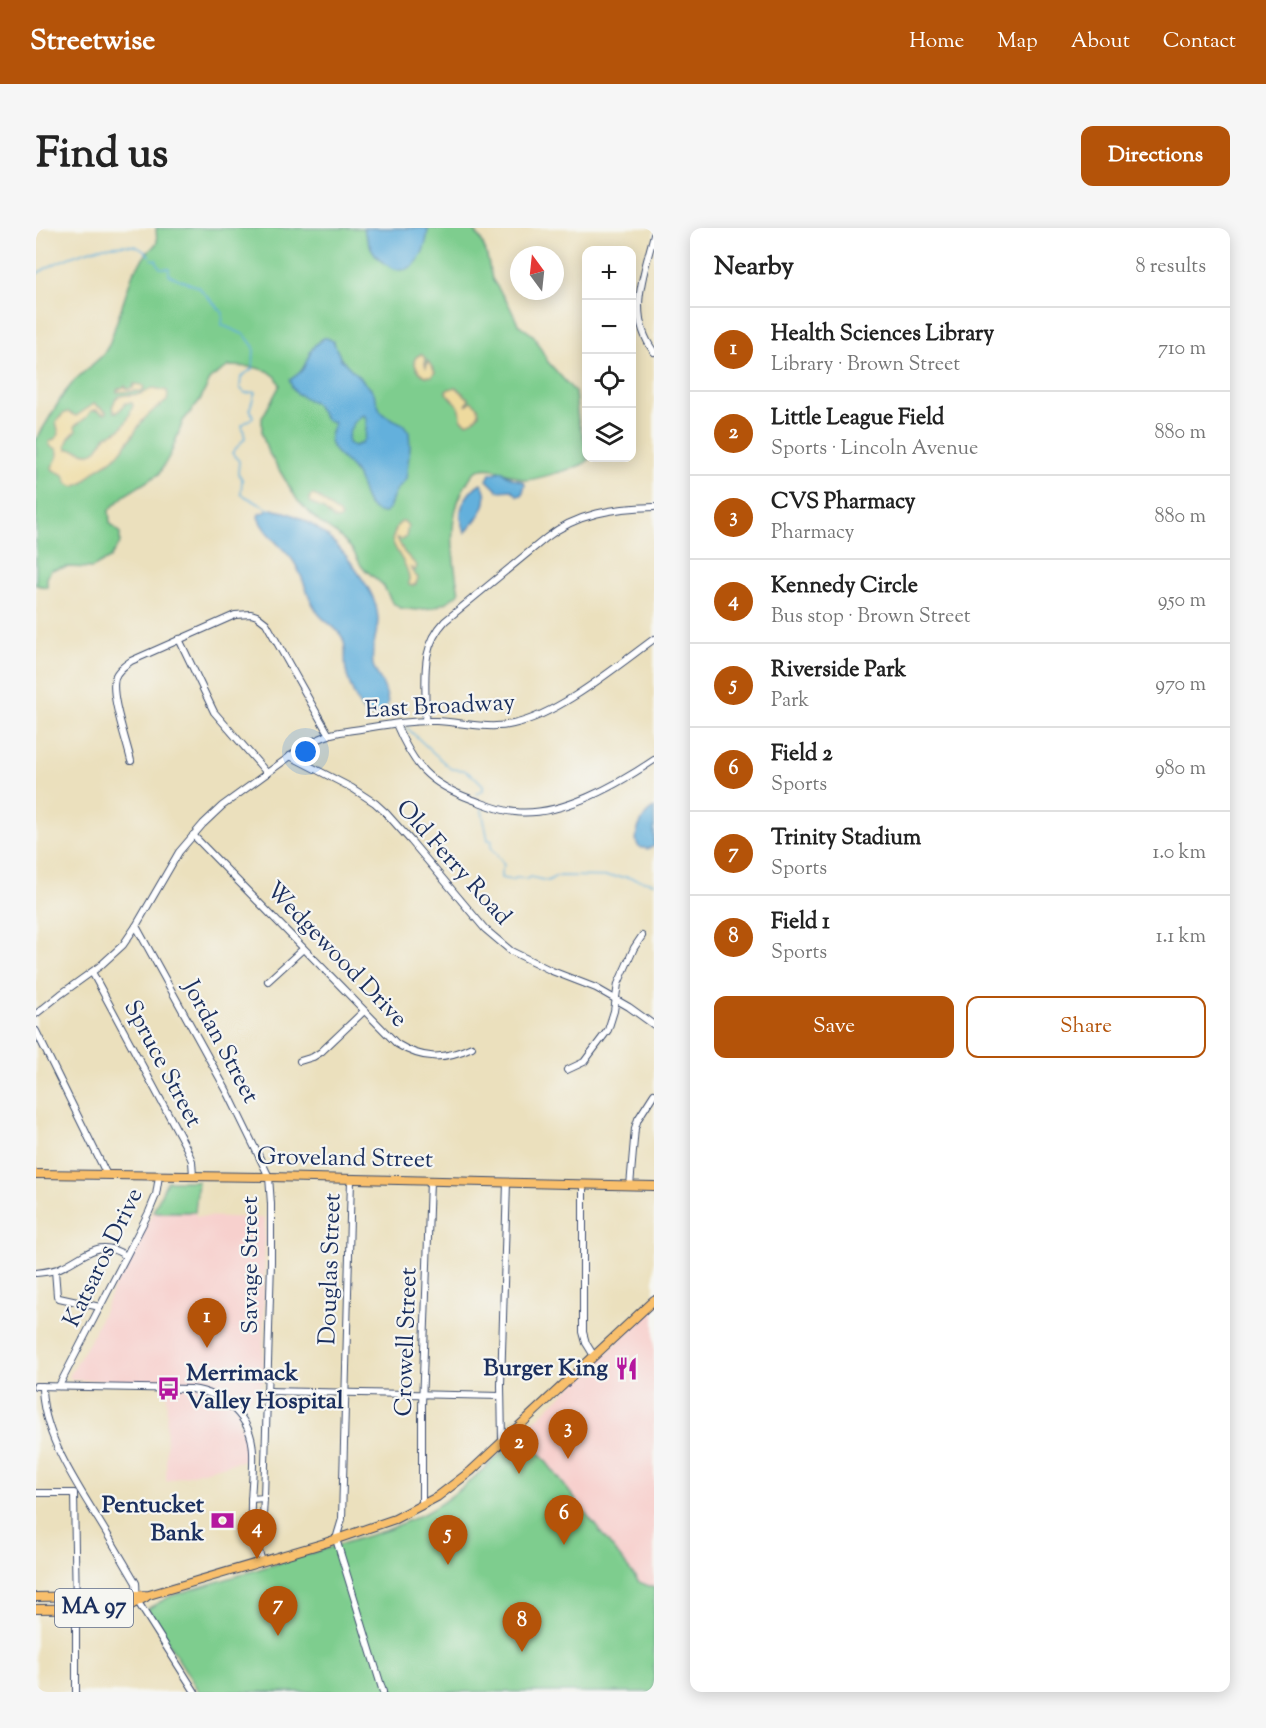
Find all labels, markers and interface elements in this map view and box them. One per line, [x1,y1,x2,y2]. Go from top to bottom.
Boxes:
text: Streetwise [30,22,155,62]
text: Home [909,27,964,57]
text: Map [997,27,1038,57]
text: About [1071,27,1130,57]
text: Contact [1163,27,1236,57]
text: Find us [36,126,168,186]
button: Directions [1081,126,1230,186]
north arrow [510,246,564,300]
map controls [582,246,636,462]
button: + [582,246,636,300]
text: Nearby [714,249,794,286]
text: 8 results [1135,253,1206,282]
button: − [582,300,636,354]
text: Health Sciences Library [771,319,994,351]
text: 1 [730,335,737,364]
text: 710 m [1158,335,1206,364]
text: Library · Brown Street [771,351,960,380]
button: locate [582,354,636,408]
text: Little League Field [771,403,945,435]
button: layers [582,408,636,462]
text: 2 [729,419,738,448]
text: 880 m [1155,419,1206,448]
text: Sports · Lincoln Avenue [771,435,978,464]
text: CVS Pharmacy [771,487,915,519]
text: 3 [729,503,738,532]
text: 880 m [1155,503,1206,532]
text: Pharmacy [771,519,854,548]
text: Kennedy Circle [771,571,918,603]
text: 4 [728,587,739,616]
text: 950 m [1158,587,1206,616]
text: Bus stop · Brown Street [771,603,970,632]
text: Riverside Park [771,655,906,687]
text: 5 [730,671,737,700]
text: 970 m [1155,671,1206,700]
street label: East Broadway [364,686,516,728]
text: Park [771,687,809,716]
your location [291,737,320,766]
text: Field 2 [771,739,832,771]
text: 6 [729,755,738,784]
text: 980 m [1155,755,1206,784]
text: Sports [771,771,827,800]
street label: Old Ferry Road [387,793,519,934]
text: Trinity Stadium [771,823,921,855]
text: 7 [728,839,739,868]
text: 1.0 km [1152,839,1206,868]
text: Sports [771,855,827,884]
street label: Wedgewood Drive [257,874,415,1036]
text: Field 1 [771,907,830,939]
text: 8 [729,923,739,952]
text: 1.1 km [1156,923,1206,952]
text: Sports [771,939,827,968]
street label: Jordan Street [172,973,267,1110]
street label: Spruce Street [114,994,210,1134]
button: Save [714,996,954,1058]
button: Share [966,996,1206,1058]
street label: Groveland Street [257,1140,433,1178]
street label: Katsaros Drive [56,1183,152,1333]
street label: Douglas Street [311,1192,351,1346]
street label: Savage Street [234,1196,268,1334]
street label: Crowell Street [387,1267,427,1417]
pin: 1 [188,1298,226,1348]
place label: Burger King [483,1352,608,1386]
restaurant icon: Burger King [613,1356,639,1382]
place label: Merrimack Valley Hospital [186,1357,344,1419]
bus stop icon: Merrimack Valley Hospital [155,1375,181,1401]
pin: 3 [548,1410,588,1459]
pin: 2 [500,1424,538,1474]
place label: Pentucket Bank [102,1489,205,1551]
pin: 6 [544,1496,584,1545]
bank icon: Pentucket Bank [209,1507,235,1533]
pin: 4 [238,1510,276,1559]
pin: 5 [428,1516,468,1565]
pin: 7 [258,1586,298,1636]
road number: MA 97 [55,1589,133,1627]
pin: 8 [502,1602,542,1652]

